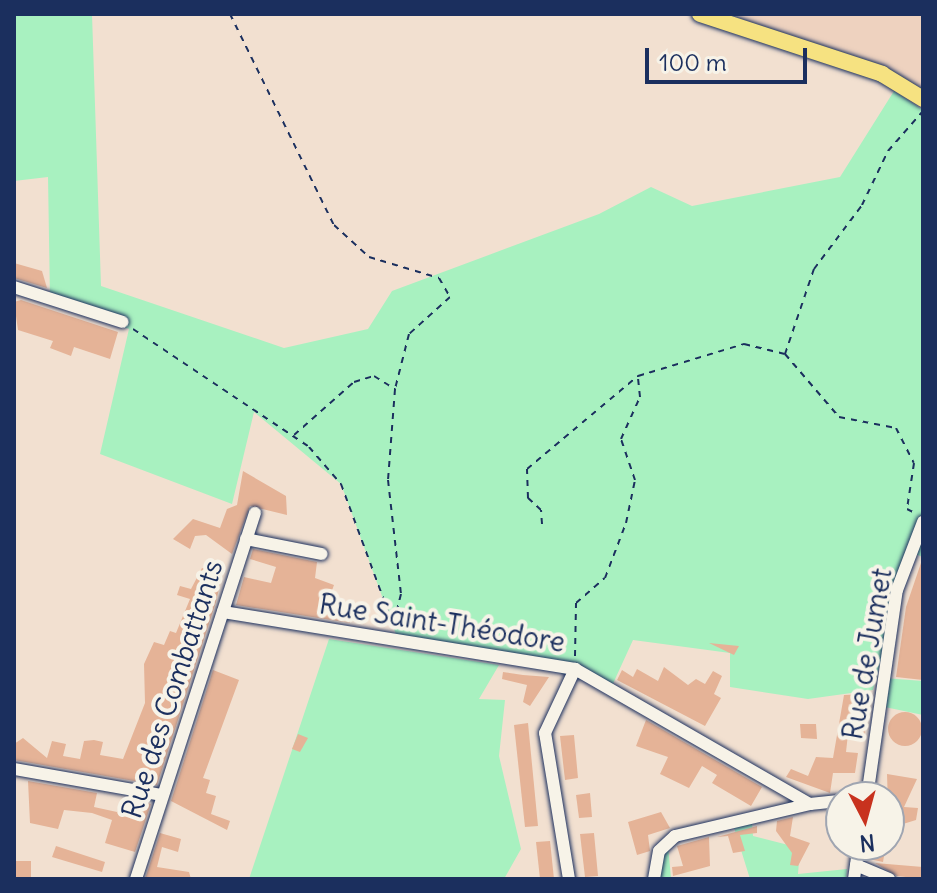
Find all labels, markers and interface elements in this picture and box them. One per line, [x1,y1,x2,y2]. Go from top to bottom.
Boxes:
scale bar [649,32,811,82]
text: 100 m [659,47,727,77]
street label: Rue des Combattants [114,556,230,822]
street label: Rue de Jumet [835,566,899,742]
street label: Rue Saint-Théodore [317,587,567,659]
north arrow [825,781,905,861]
text: N [858,828,876,858]

